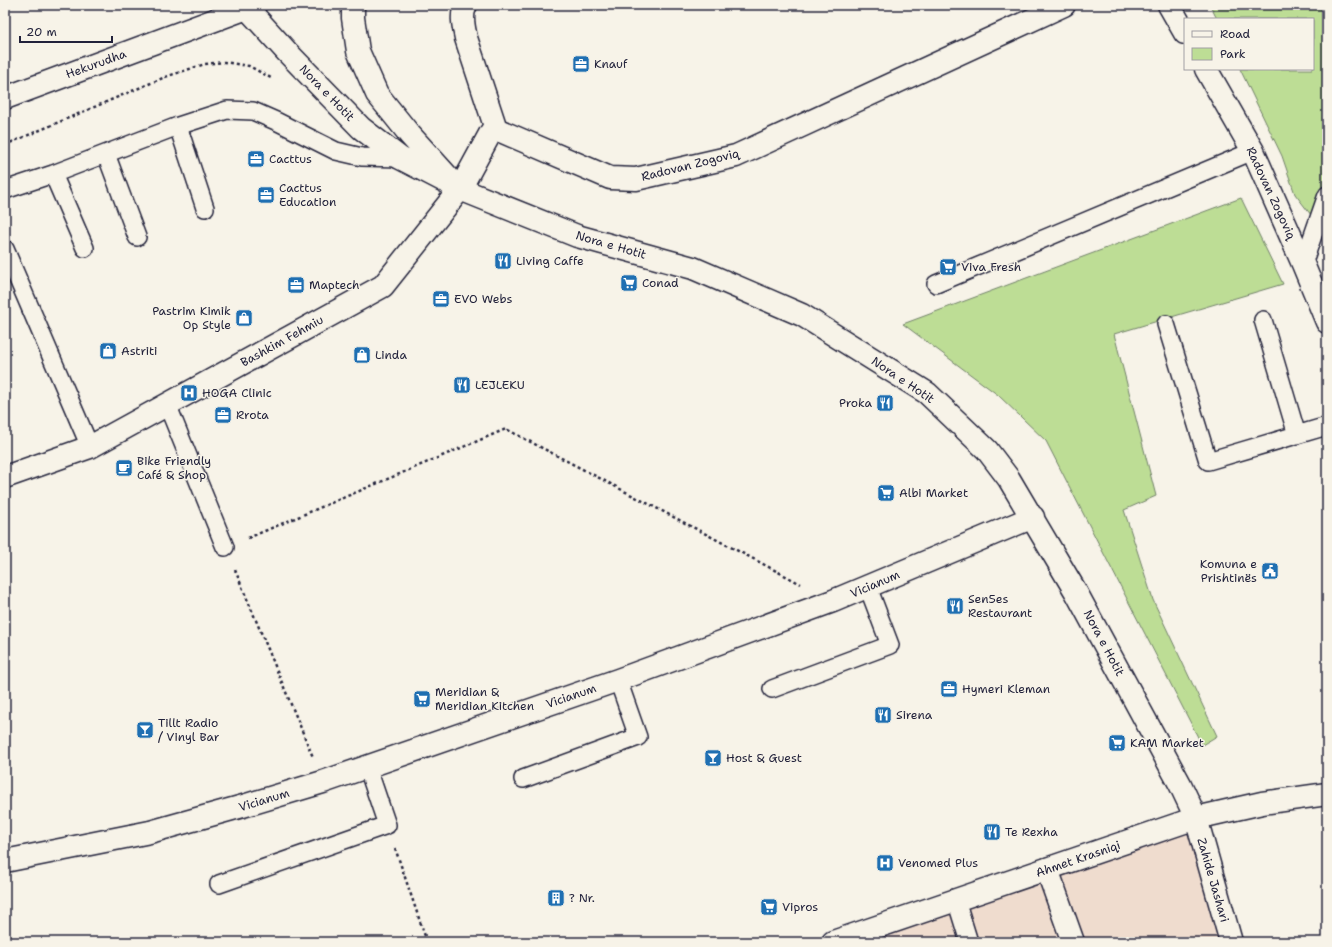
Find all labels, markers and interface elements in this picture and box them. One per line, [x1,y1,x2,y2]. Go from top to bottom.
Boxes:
scale bar [20,18,112,44]
legend [1184,18,1314,70]
text: 20 m [26,24,57,40]
text: Road [1220,26,1251,42]
street label: Hekurudha [64,45,129,82]
text: Park [1220,46,1246,62]
office icon: Knauf [571,54,591,74]
place label: Knauf [594,56,628,72]
street label: Nora e Hotit [296,61,358,125]
street label: Radovan Zogoviq [1243,144,1300,243]
street label: Radovan Zogoviq [639,145,741,185]
office icon: Cacttus [246,149,266,169]
place label: Cacttus [269,151,312,167]
place label: Cacttus Education [279,180,336,210]
office icon: Cacttus Education [256,185,276,205]
street label: Nora e Hotit [574,227,648,263]
restaurant icon: Living Caffe [493,251,513,271]
place label: Living Caffe [516,253,584,269]
supermarket icon: Viva Fresh [938,257,958,277]
place label: Viva Fresh [961,259,1021,275]
supermarket icon: Conad [619,273,639,293]
office icon: Maptech [286,275,306,295]
place label: Conad [642,275,679,291]
place label: Maptech [309,277,360,293]
office icon: EVO Webs [431,289,451,309]
place label: EVO Webs [454,291,512,307]
place label: Pastrim Kimik Op Style [152,303,231,333]
shop icon: Pastrim Kimik Op Style [234,308,254,328]
street label: Bashkim Fehmiu [238,312,326,370]
shop icon: Astriti [98,341,118,361]
place label: Astriti [121,343,157,359]
shop icon: Linda [352,345,372,365]
place label: Linda [375,347,407,363]
street label: Nora e Hotit [868,353,938,407]
restaurant icon: LEJLEKU [452,375,472,395]
place label: LEJLEKU [475,377,525,393]
hospital icon: HOGA Clinic [179,383,199,403]
place label: HOGA Clinic [202,385,272,401]
restaurant icon: Proka [875,393,895,413]
place label: Proka [839,395,873,411]
office icon: Rrota [213,405,233,425]
place label: Rrota [236,407,269,423]
place label: Bike Friendly Café & Shop [137,453,211,483]
cafe icon: Bike Friendly Café & Shop [114,458,134,478]
supermarket icon: Albi Market [876,483,896,503]
place label: Albi Market [899,485,968,501]
place label: Komuna e Prishtinës [1200,556,1257,586]
public building icon: Komuna e Prishtinës [1260,561,1280,581]
street label: Vicianum [848,566,902,602]
place label: Sen5es Restaurant [968,591,1032,621]
restaurant icon: Sen5es Restaurant [945,596,965,616]
street label: Nora e Hotit [1080,607,1128,679]
office icon: Hymeri Kleman [939,679,959,699]
street label: Vicianum [544,680,598,712]
place label: Hymeri Kleman [962,681,1050,697]
place label: Meridian & Meridian Kitchen [435,684,534,714]
supermarket icon: Meridian & Meridian Kitchen [412,689,432,709]
restaurant icon: Sirena [873,705,893,725]
place label: Sirena [896,707,933,723]
place label: Tillt Radio / Vinyl Bar [158,715,220,745]
bar icon: Tillt Radio / Vinyl Bar [135,720,155,740]
supermarket icon: KAM Market [1107,733,1127,753]
place label: KAM Market [1130,735,1204,751]
bar icon: Host & Guest [703,748,723,768]
place label: Host & Guest [726,750,802,766]
street label: Vicianum [237,785,291,815]
restaurant icon: Te Rexha [982,822,1002,842]
place label: Te Rexha [1005,824,1058,840]
street label: Zahide Jashari [1193,836,1233,924]
street label: Ahmet Krasniqi [1034,837,1122,881]
hospital icon: Venomed Plus [875,853,895,873]
place label: Venomed Plus [898,855,978,871]
building icon: ? Nr. [546,888,566,908]
place label: ? Nr. [569,890,595,906]
supermarket icon: Vipros [759,897,779,917]
place label: Vipros [782,899,818,915]

